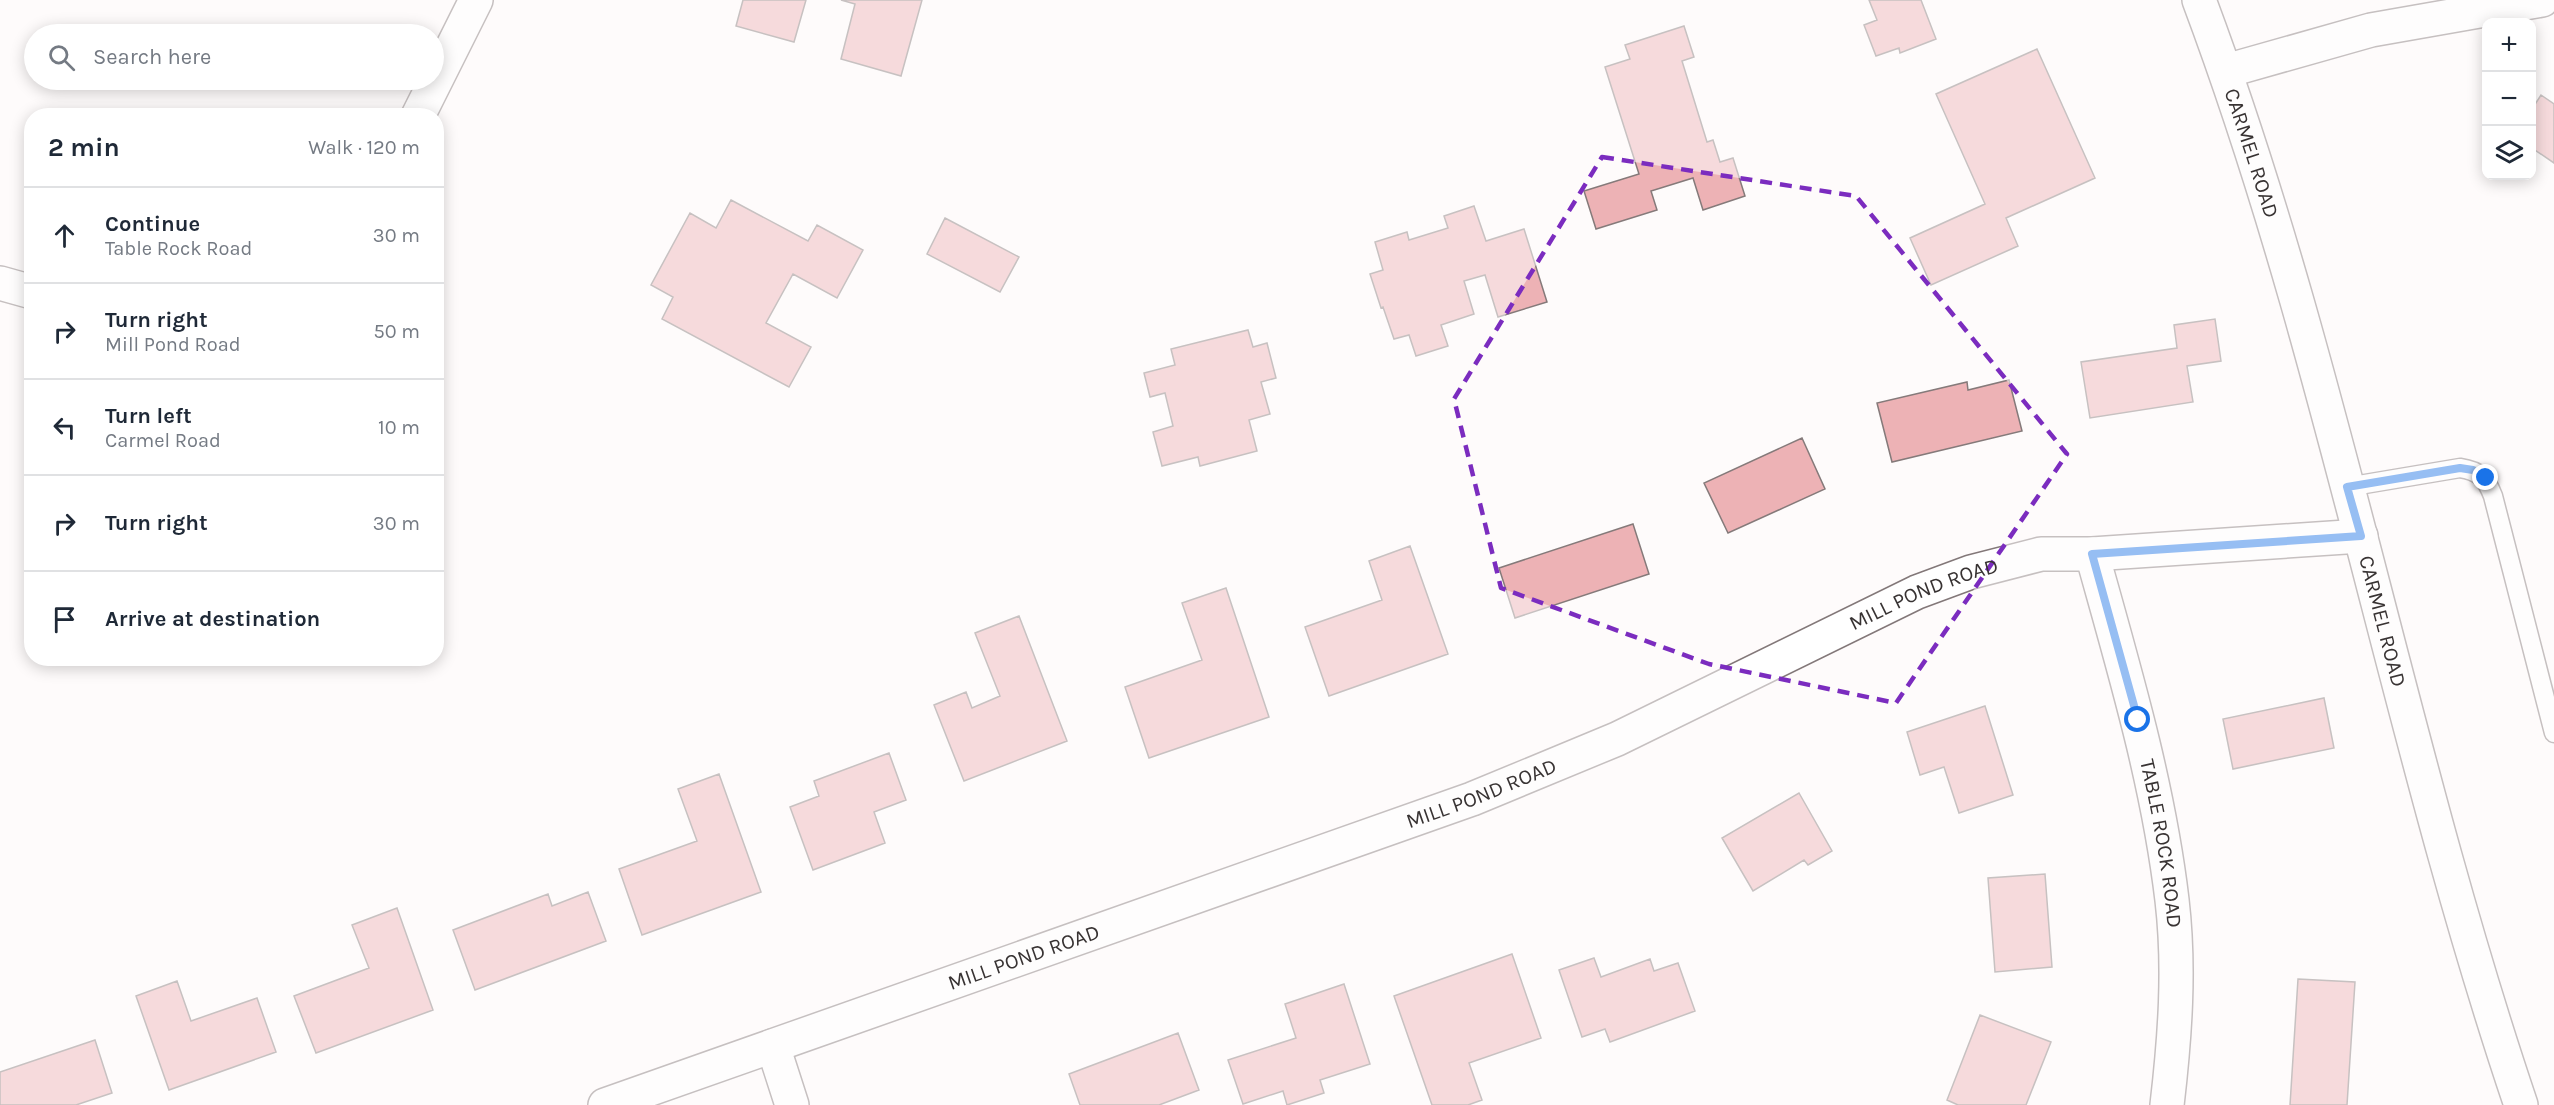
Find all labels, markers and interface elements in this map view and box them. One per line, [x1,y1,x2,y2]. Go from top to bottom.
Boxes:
map controls [2482,18,2536,180]
button: + [2482,18,2536,72]
search box [24,24,444,90]
icon: search [45,41,78,74]
text: Search here [93,44,211,70]
button: − [2482,72,2536,126]
street label: CARMEL ROAD [2220,85,2284,221]
button: layers [2482,126,2536,180]
text: 2 min [48,132,120,163]
text: Walk · 120 m [308,136,420,159]
text: Continue [105,211,200,237]
icon: ahead [48,219,81,252]
text: 30 m [373,224,420,247]
text: Table Rock Road [105,237,252,260]
text: Turn right [105,307,208,333]
icon: right [48,315,81,348]
text: 50 m [373,320,420,343]
text: Mill Pond Road [105,333,241,356]
text: Turn left [105,403,192,429]
icon: left [48,411,81,444]
text: 10 m [378,416,420,439]
text: Carmel Road [105,429,221,452]
route end [2472,464,2498,490]
icon: right [48,507,81,540]
text: Turn right [105,510,208,536]
text: 30 m [373,512,420,535]
street label: CARMEL ROAD [2354,553,2411,689]
street label: MILL POND ROAD [1845,554,2001,635]
icon: arrive [48,603,81,636]
text: Arrive at destination [105,606,320,632]
route start [2124,706,2150,732]
street label: MILL POND ROAD [1403,753,1560,833]
street label: TABLE ROCK ROAD [2135,757,2187,929]
street label: MILL POND ROAD [945,919,1103,995]

